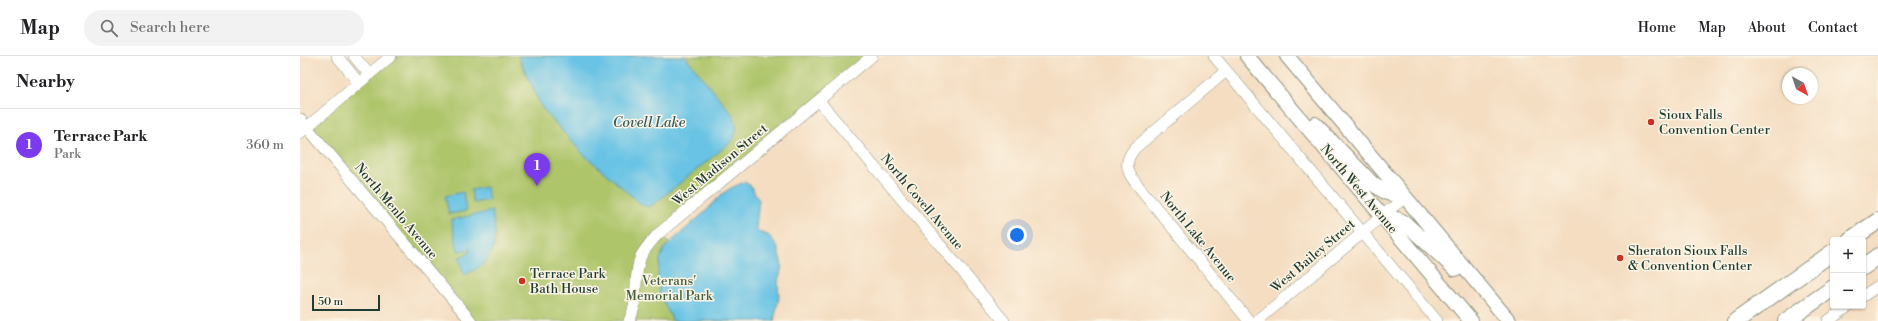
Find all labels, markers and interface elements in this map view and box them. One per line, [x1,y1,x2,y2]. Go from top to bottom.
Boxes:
search box [84,10,364,46]
text: Map [20,16,60,40]
icon: search [98,17,120,39]
text: Search here [130,18,210,37]
text: Home [1638,19,1676,37]
text: Map [1698,19,1726,37]
text: About [1748,19,1786,37]
text: Contact [1808,19,1858,37]
north arrow [1782,68,1818,104]
text: Nearby [16,71,75,93]
place label: Sioux Falls Convention Center [1659,107,1770,138]
water label: Covell Lake [613,114,686,132]
marker: Sioux Falls Convention Center [1646,117,1656,127]
street label: West Madison Street [668,120,771,210]
text: Terrace Park [54,127,148,146]
text: 1 [26,137,32,153]
text: 360 m [246,137,284,153]
street label: North West Avenue [1317,141,1401,237]
text: Park [54,146,81,162]
street label: North Covell Avenue [877,151,967,253]
pin: 1 [524,153,550,186]
street label: North Menlo Avenue [351,160,441,263]
street label: North Lake Avenue [1157,188,1240,286]
street label: West Bailey Street [1267,216,1359,297]
your location [1007,225,1027,245]
map controls [1830,237,1866,309]
button: + [1830,237,1866,273]
place label: Sheraton Sioux Falls & Convention Center [1628,243,1752,274]
marker: Sheraton Sioux Falls & Convention Center [1615,253,1625,263]
place label: Terrace Park Bath House [529,266,607,297]
park label: Veterans' Memorial Park [625,273,714,304]
button: − [1830,273,1866,309]
marker: Terrace Park Bath House [517,276,527,286]
scale bar [312,293,380,312]
text: 50 m [318,295,343,309]

